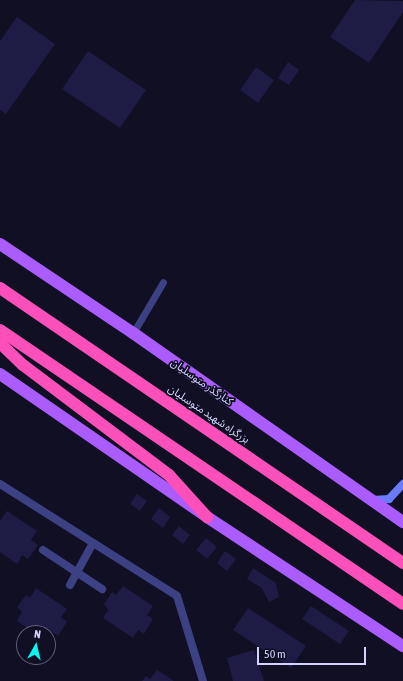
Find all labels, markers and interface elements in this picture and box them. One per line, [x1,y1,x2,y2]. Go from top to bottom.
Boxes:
street label: کنارگذر متوسلیان [168,356,236,408]
street label: بزرگراه شهید متوسلیان [166,382,252,446]
north arrow [16,625,56,665]
text: N [33,628,42,641]
scale bar [259,639,368,665]
text: 50 m [264,647,286,661]

